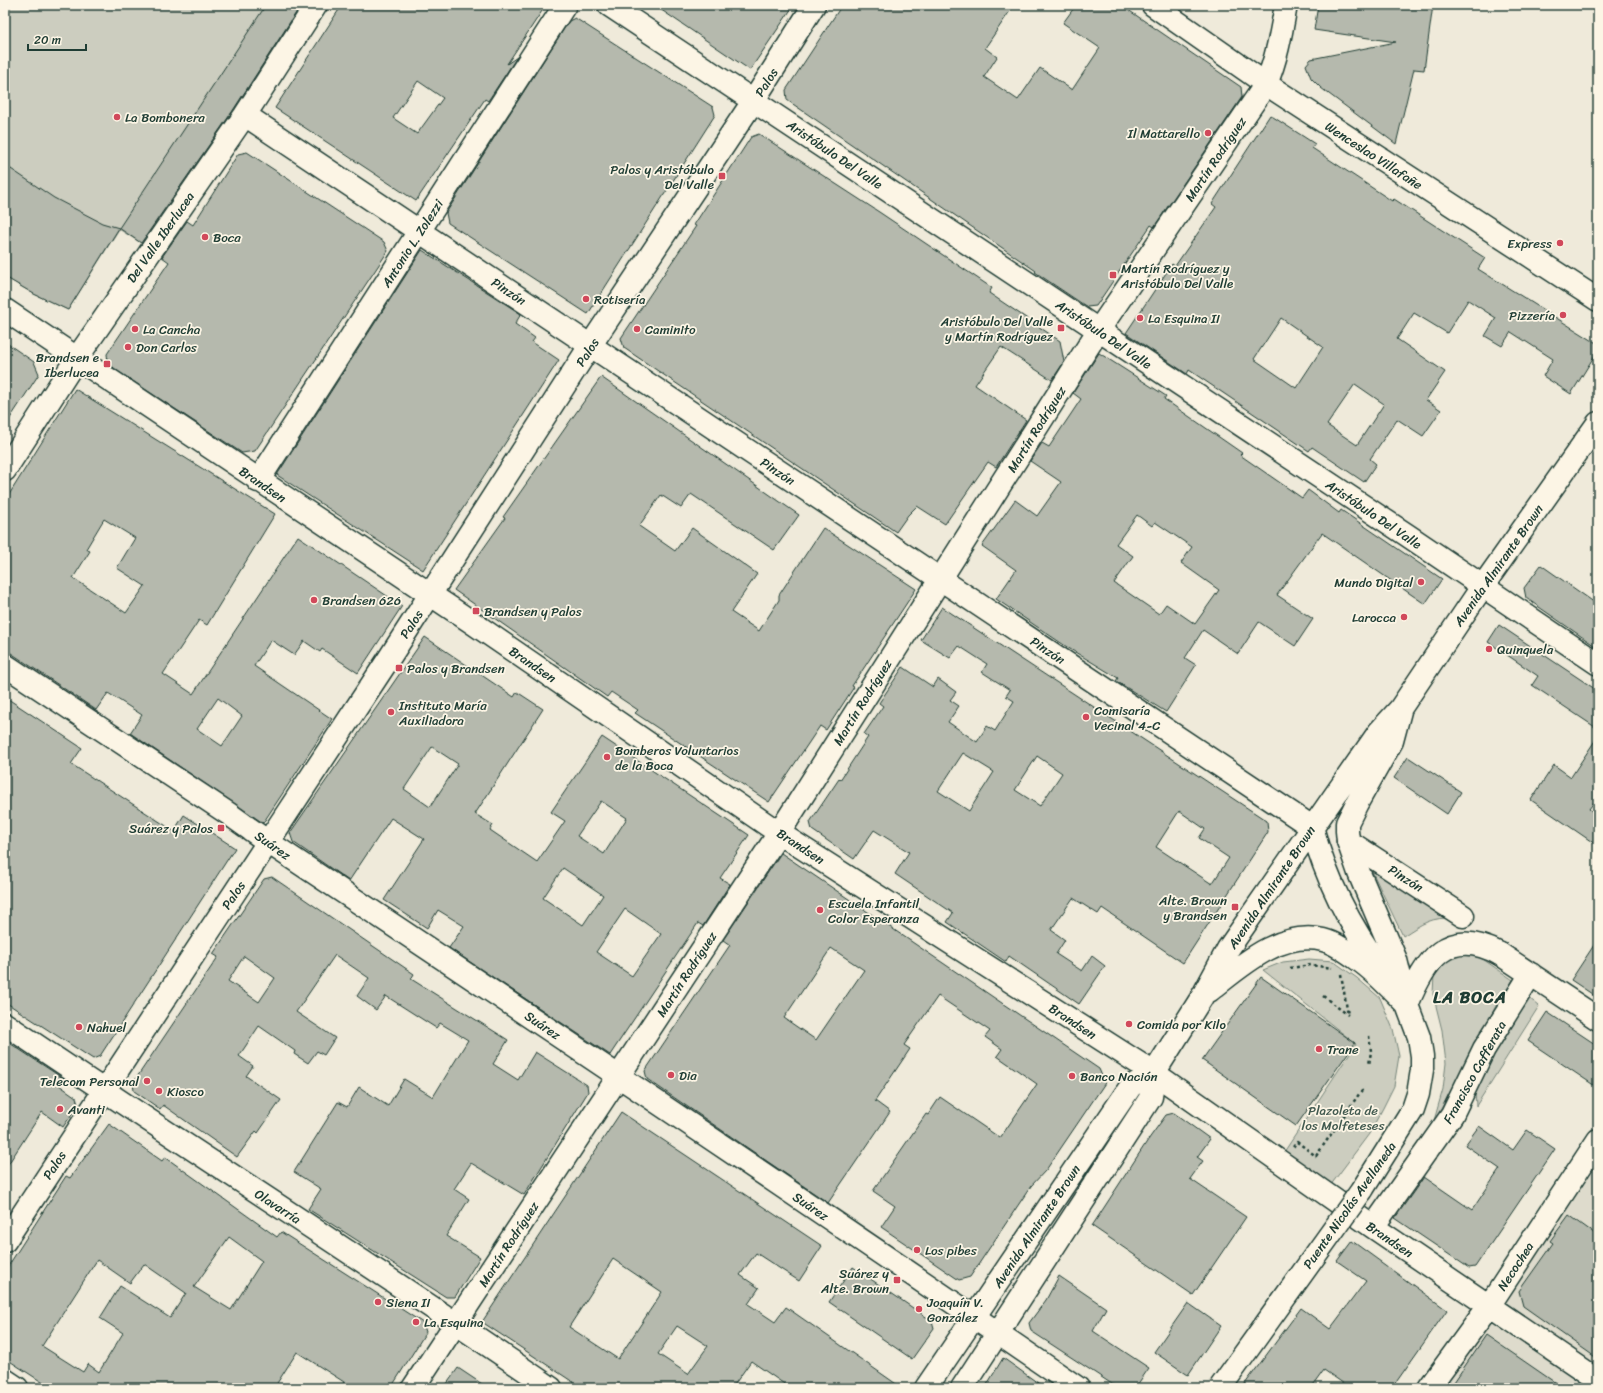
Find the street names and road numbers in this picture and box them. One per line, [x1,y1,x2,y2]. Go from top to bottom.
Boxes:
street label: Palos [749,63,784,101]
street label: Martín Rodríguez [1178,111,1253,207]
street label: Aristóbulo Del Valle [781,113,888,195]
street label: Wenceslao Villafañe [1320,115,1428,196]
street label: Del Valle Iberlucea [120,186,201,288]
street label: Antonio L. Zolezzi [375,194,450,293]
street label: Pinzón [486,271,531,312]
street label: Aristóbulo Del Valle [1050,293,1157,375]
street label: Palos [569,333,605,371]
street label: Martín Rodríguez [1001,381,1073,477]
street label: Pinzón [755,451,800,492]
street label: Brandsen [234,460,291,509]
street label: Aristóbulo Del Valle [1320,473,1427,555]
street label: Avenida Almirante Brown [1447,499,1549,632]
street label: Palos [393,605,429,643]
street label: Pinzón [1025,630,1070,671]
street label: Brandsen [504,640,561,689]
street label: Martín Rodríguez [827,654,899,750]
street label: Avenida Almirante Brown [1221,821,1321,955]
street label: Brandsen [772,822,829,871]
street label: Suárez [250,825,296,867]
street label: Pinzón [1383,858,1428,899]
street label: Palos [215,876,252,914]
street label: Martín Rodríguez [650,926,723,1022]
street label: Brandsen [1044,997,1101,1046]
street label: Suárez [520,1005,566,1047]
street label: Francisco Cafferata [1436,1016,1513,1128]
street label: Puente Nicolás Avellaneda [1297,1136,1402,1274]
street label: Palos [36,1146,72,1184]
street label: Avenida Almirante Brown [986,1160,1086,1294]
street label: Olavarría [250,1183,306,1230]
street label: Suárez [788,1186,834,1228]
street label: Martín Rodríguez [472,1196,545,1292]
street label: Brandsen [1361,1215,1418,1264]
street label: Necochea [1491,1237,1540,1296]

